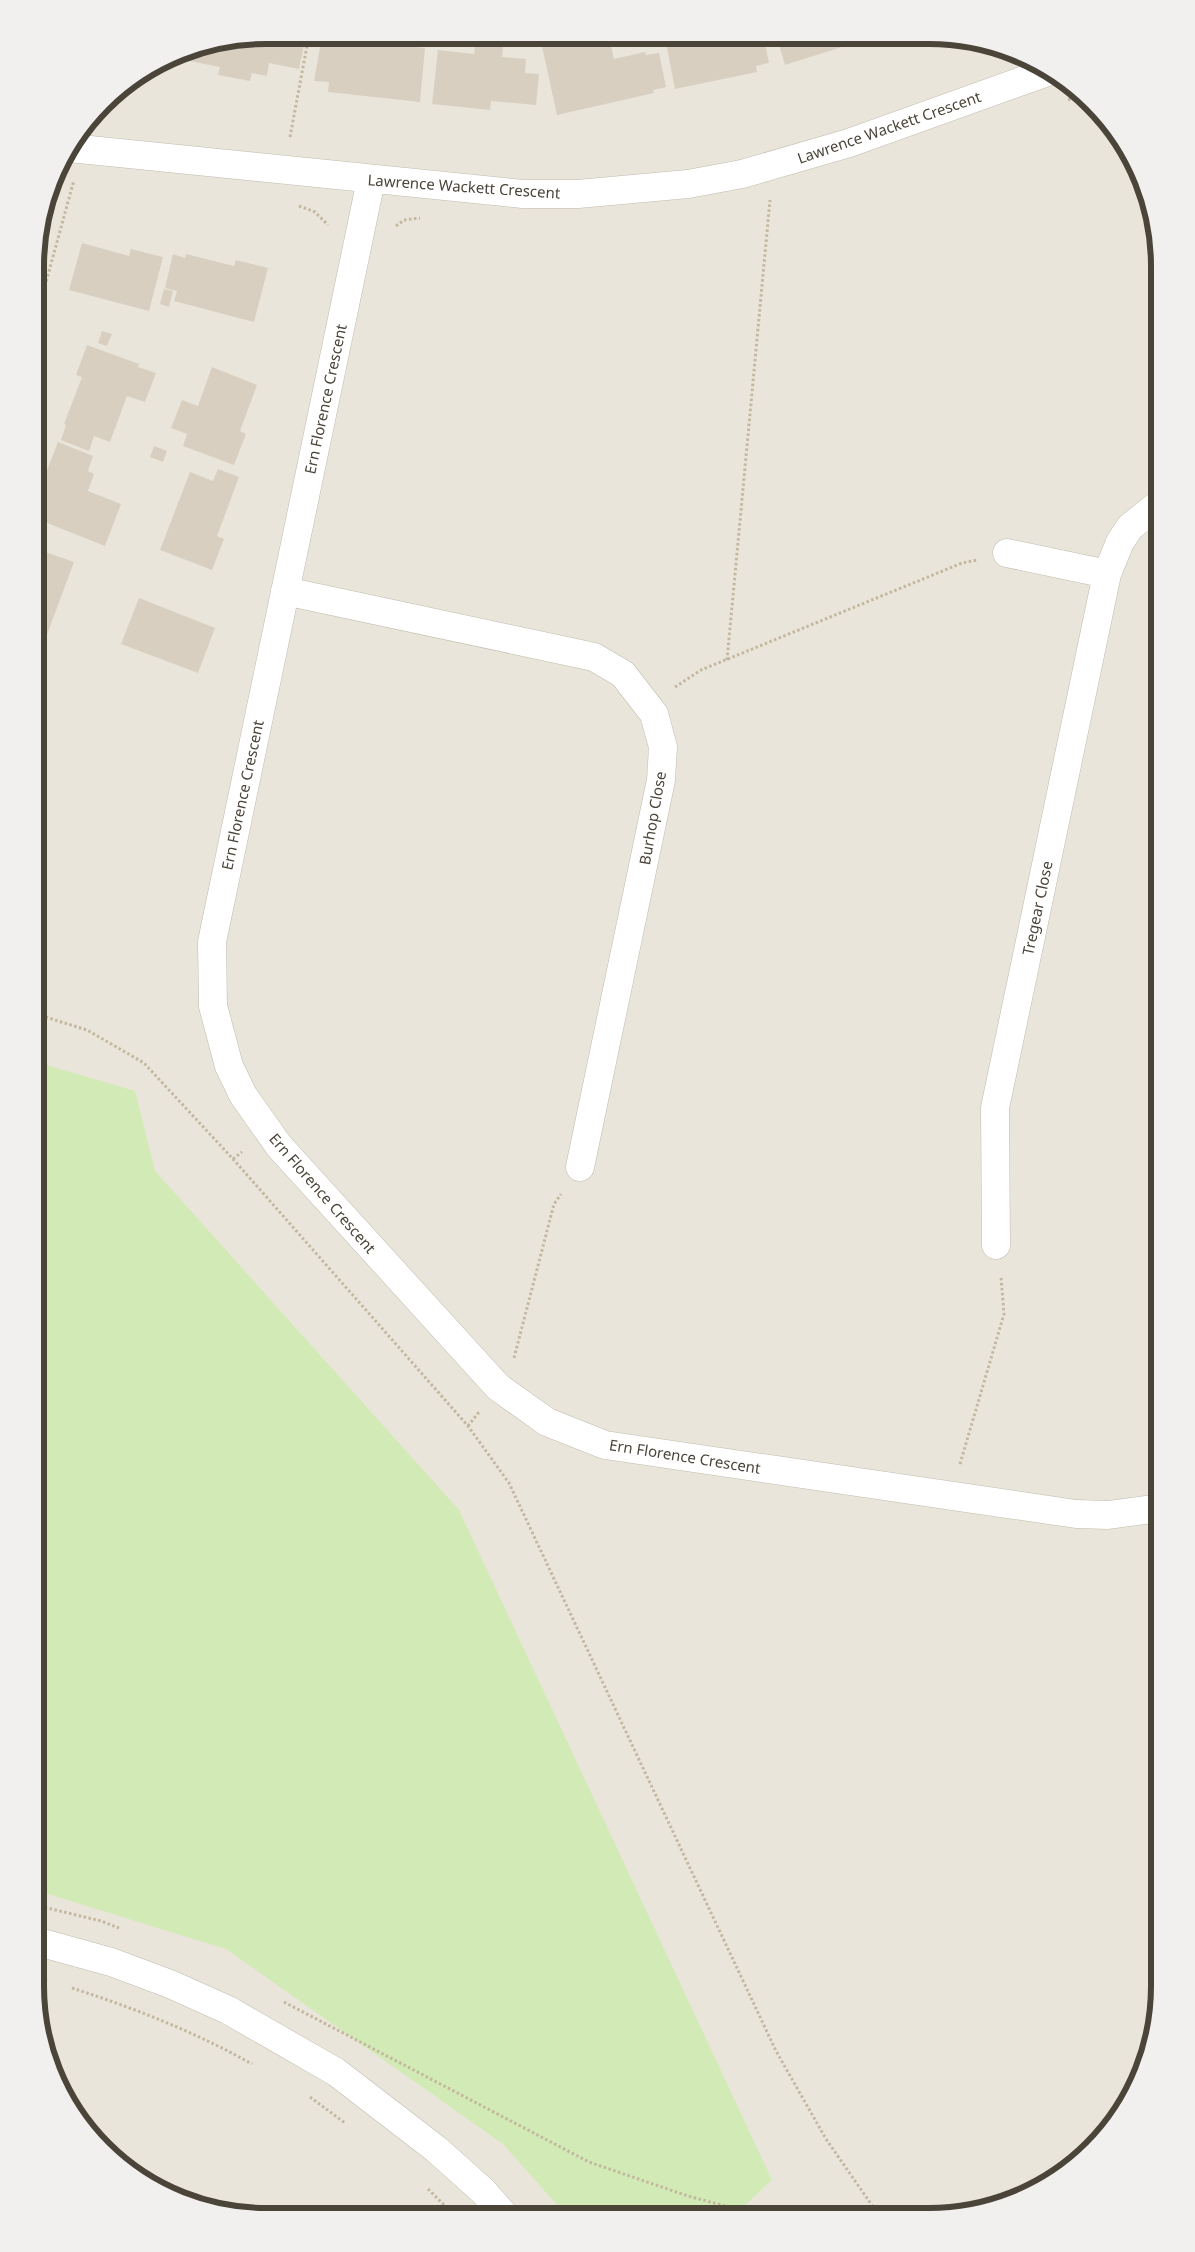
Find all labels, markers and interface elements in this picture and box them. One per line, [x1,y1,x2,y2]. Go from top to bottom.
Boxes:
street label: Lawrence Wackett Crescent [794,86,984,168]
street label: Lawrence Wackett Crescent [367,169,562,203]
street label: Ern Florence Crescent [299,322,351,476]
street label: Ern Florence Crescent [216,718,268,872]
street label: Burhop Close [634,770,670,866]
street label: Tregear Close [1017,859,1057,957]
street label: Ern Florence Crescent [265,1129,381,1258]
street label: Ern Florence Crescent [608,1434,763,1478]

